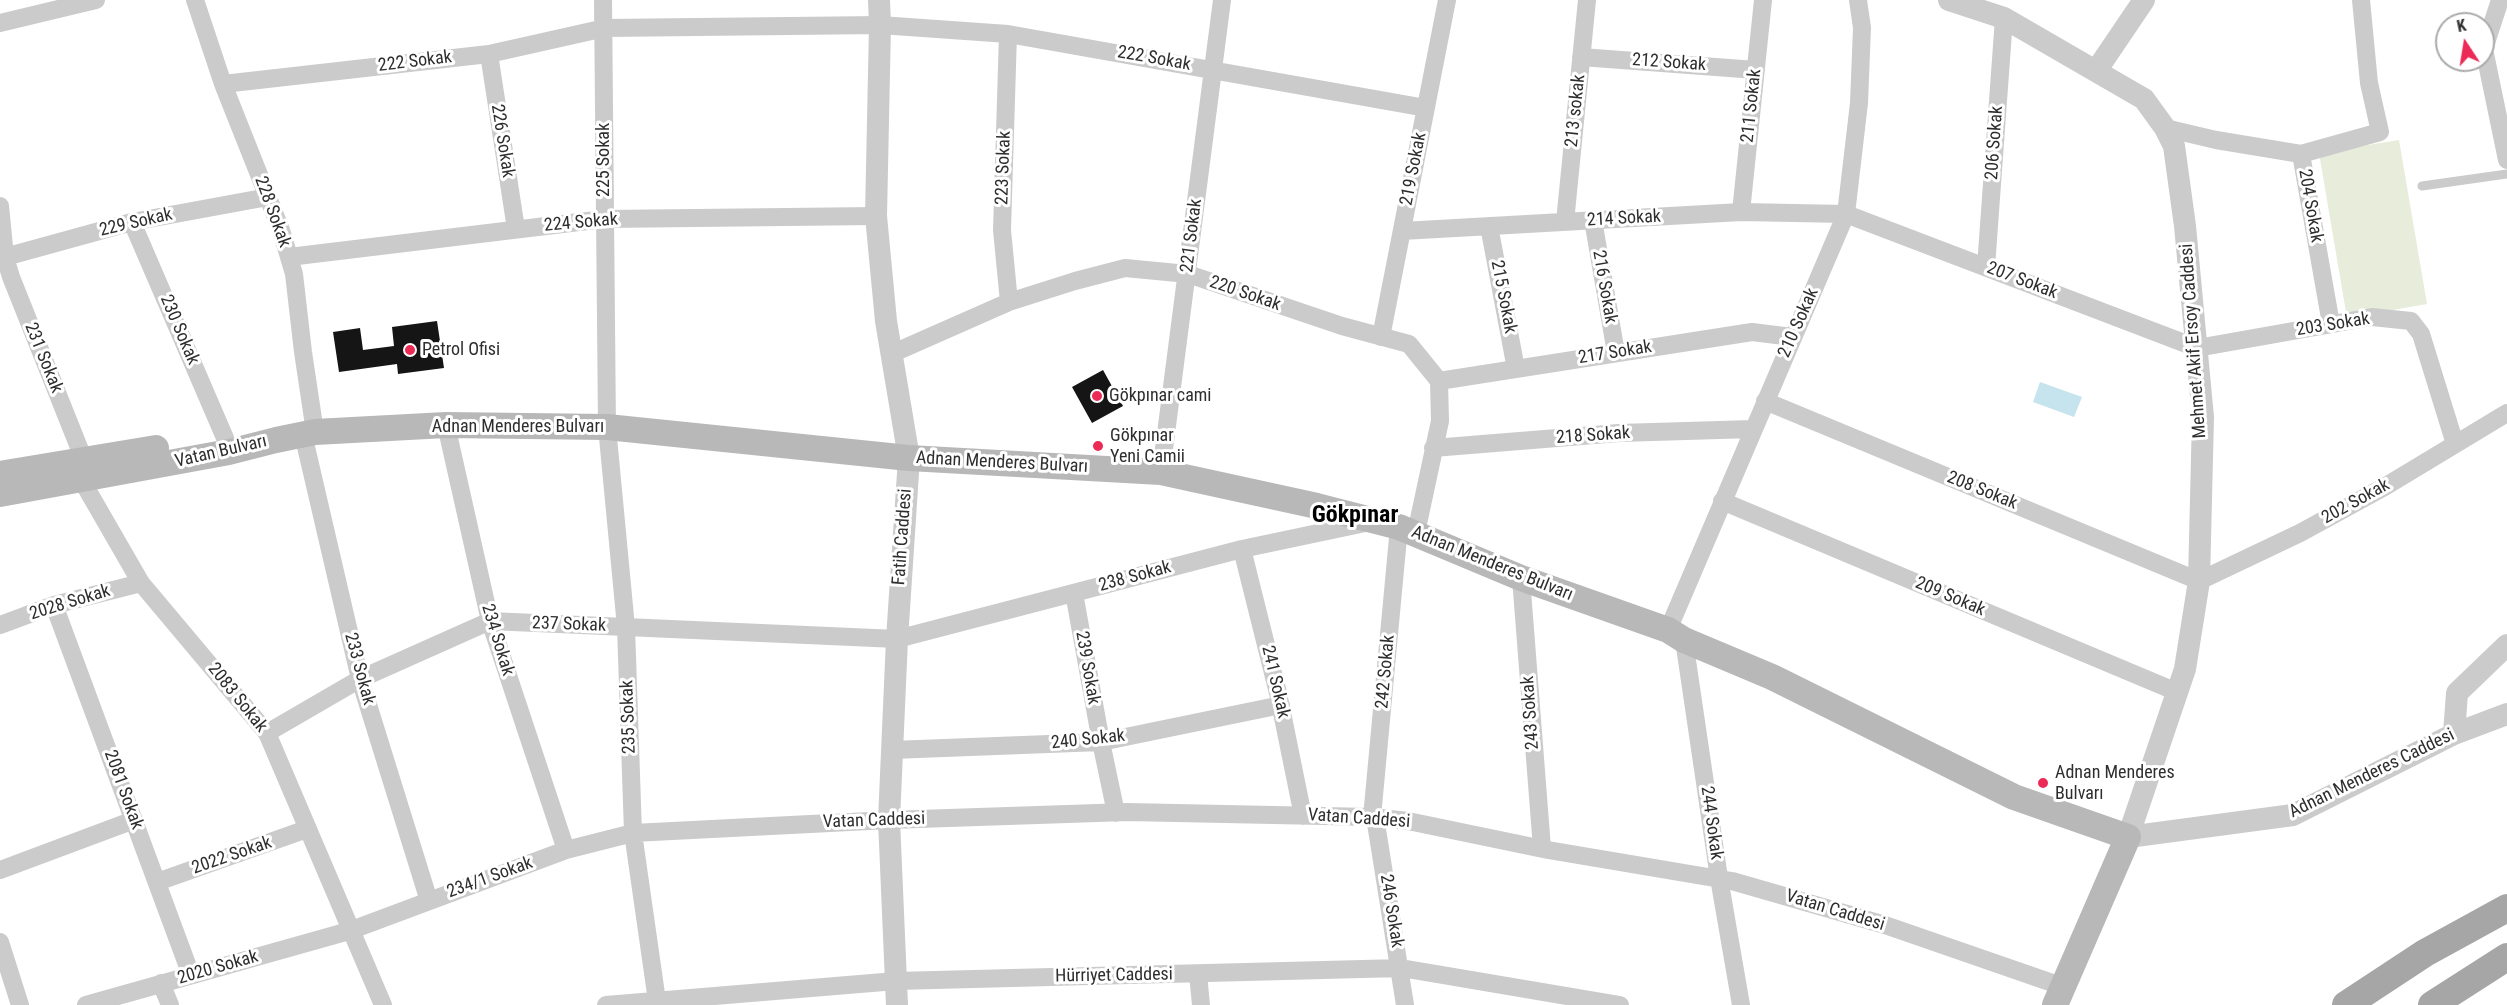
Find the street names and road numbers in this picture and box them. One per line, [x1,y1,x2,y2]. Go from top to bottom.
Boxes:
street label: 222 Sokak [1116,42,1192,76]
street label: 222 Sokak [377,47,453,77]
street label: 212 Sokak [1631,50,1707,76]
street label: 211 Sokak [1737,68,1767,144]
street label: 213 sokak [1561,74,1591,148]
street label: 226 Sokak [486,103,518,179]
street label: 206 Sokak [1982,105,2008,181]
street label: 225 Sokak [593,123,615,197]
street label: 223 Sokak [992,131,1016,205]
street label: 219 Sokak [1396,131,1432,207]
street label: 204 Sokak [2293,168,2327,244]
street label: 228 Sokak [249,174,295,250]
street label: 221 Sokak [1177,198,1207,274]
street label: 229 Sokak [98,204,174,242]
street label: 214 Sokak [1586,206,1662,232]
street label: 224 Sokak [543,209,619,237]
street label: Mehmet Akif Ersoy Caddesi [2176,243,2212,439]
street label: 216 Sokak [1587,249,1621,325]
street label: 207 Sokak [1984,258,2060,304]
street label: 215 Sokak [1485,259,1521,335]
street label: 220 Sokak [1206,272,1284,316]
street label: 210 Sokak [1774,285,1824,361]
street label: 230 Sokak [155,292,203,368]
street label: 203 Sokak [2295,309,2371,341]
street label: 231 Sokak [19,320,67,396]
street label: 217 Sokak [1577,337,1653,369]
street label: Adnan Menderes Bulvarı [432,416,604,438]
street label: 218 Sokak [1555,423,1631,449]
street label: Vatan Bulvarı [173,431,269,473]
street label: Adnan Menderes Bulvarı [915,448,1089,478]
street label: 208 Sokak [1944,467,2020,515]
street label: 202 Sokak [2318,475,2394,529]
street label: Fatih Caddesi [889,488,917,586]
street label: Adnan Menderes Bulvarı [1408,522,1576,606]
street label: 238 Sokak [1096,557,1174,597]
street label: 209 Sokak [1912,573,1988,621]
street label: 2028 Sokak [27,581,113,625]
street label: 234 Sokak [476,601,518,679]
street label: 237 Sokak [532,613,606,637]
street label: 233 Sokak [339,630,379,708]
street label: 239 Sokak [1070,630,1104,706]
street label: 242 Sokak [1372,634,1400,710]
street label: 241 Sokak [1256,644,1294,720]
street label: 2083 Sokak [203,659,271,737]
street label: 243 Sokak [1518,675,1544,751]
street label: 235 Sokak [617,680,641,754]
street label: 240 Sokak [1050,725,1126,755]
street label: Adnan Menderes Caddesi [2286,725,2458,823]
street label: 2081 Sokak [99,747,147,833]
street label: 244 Sokak [1695,785,1727,861]
street label: Vatan Caddesi [1307,805,1411,833]
street label: Vatan Caddesi [822,808,926,834]
street label: 2022 Sokak [189,832,275,880]
street label: 234/1 Sokak [444,853,536,903]
street label: 246 Sokak [1375,873,1407,949]
street label: Vatan Caddesi [1783,886,1887,936]
street label: 2020 Sokak [175,946,261,990]
street label: Hürriyet Caddesi [1055,964,1173,988]

